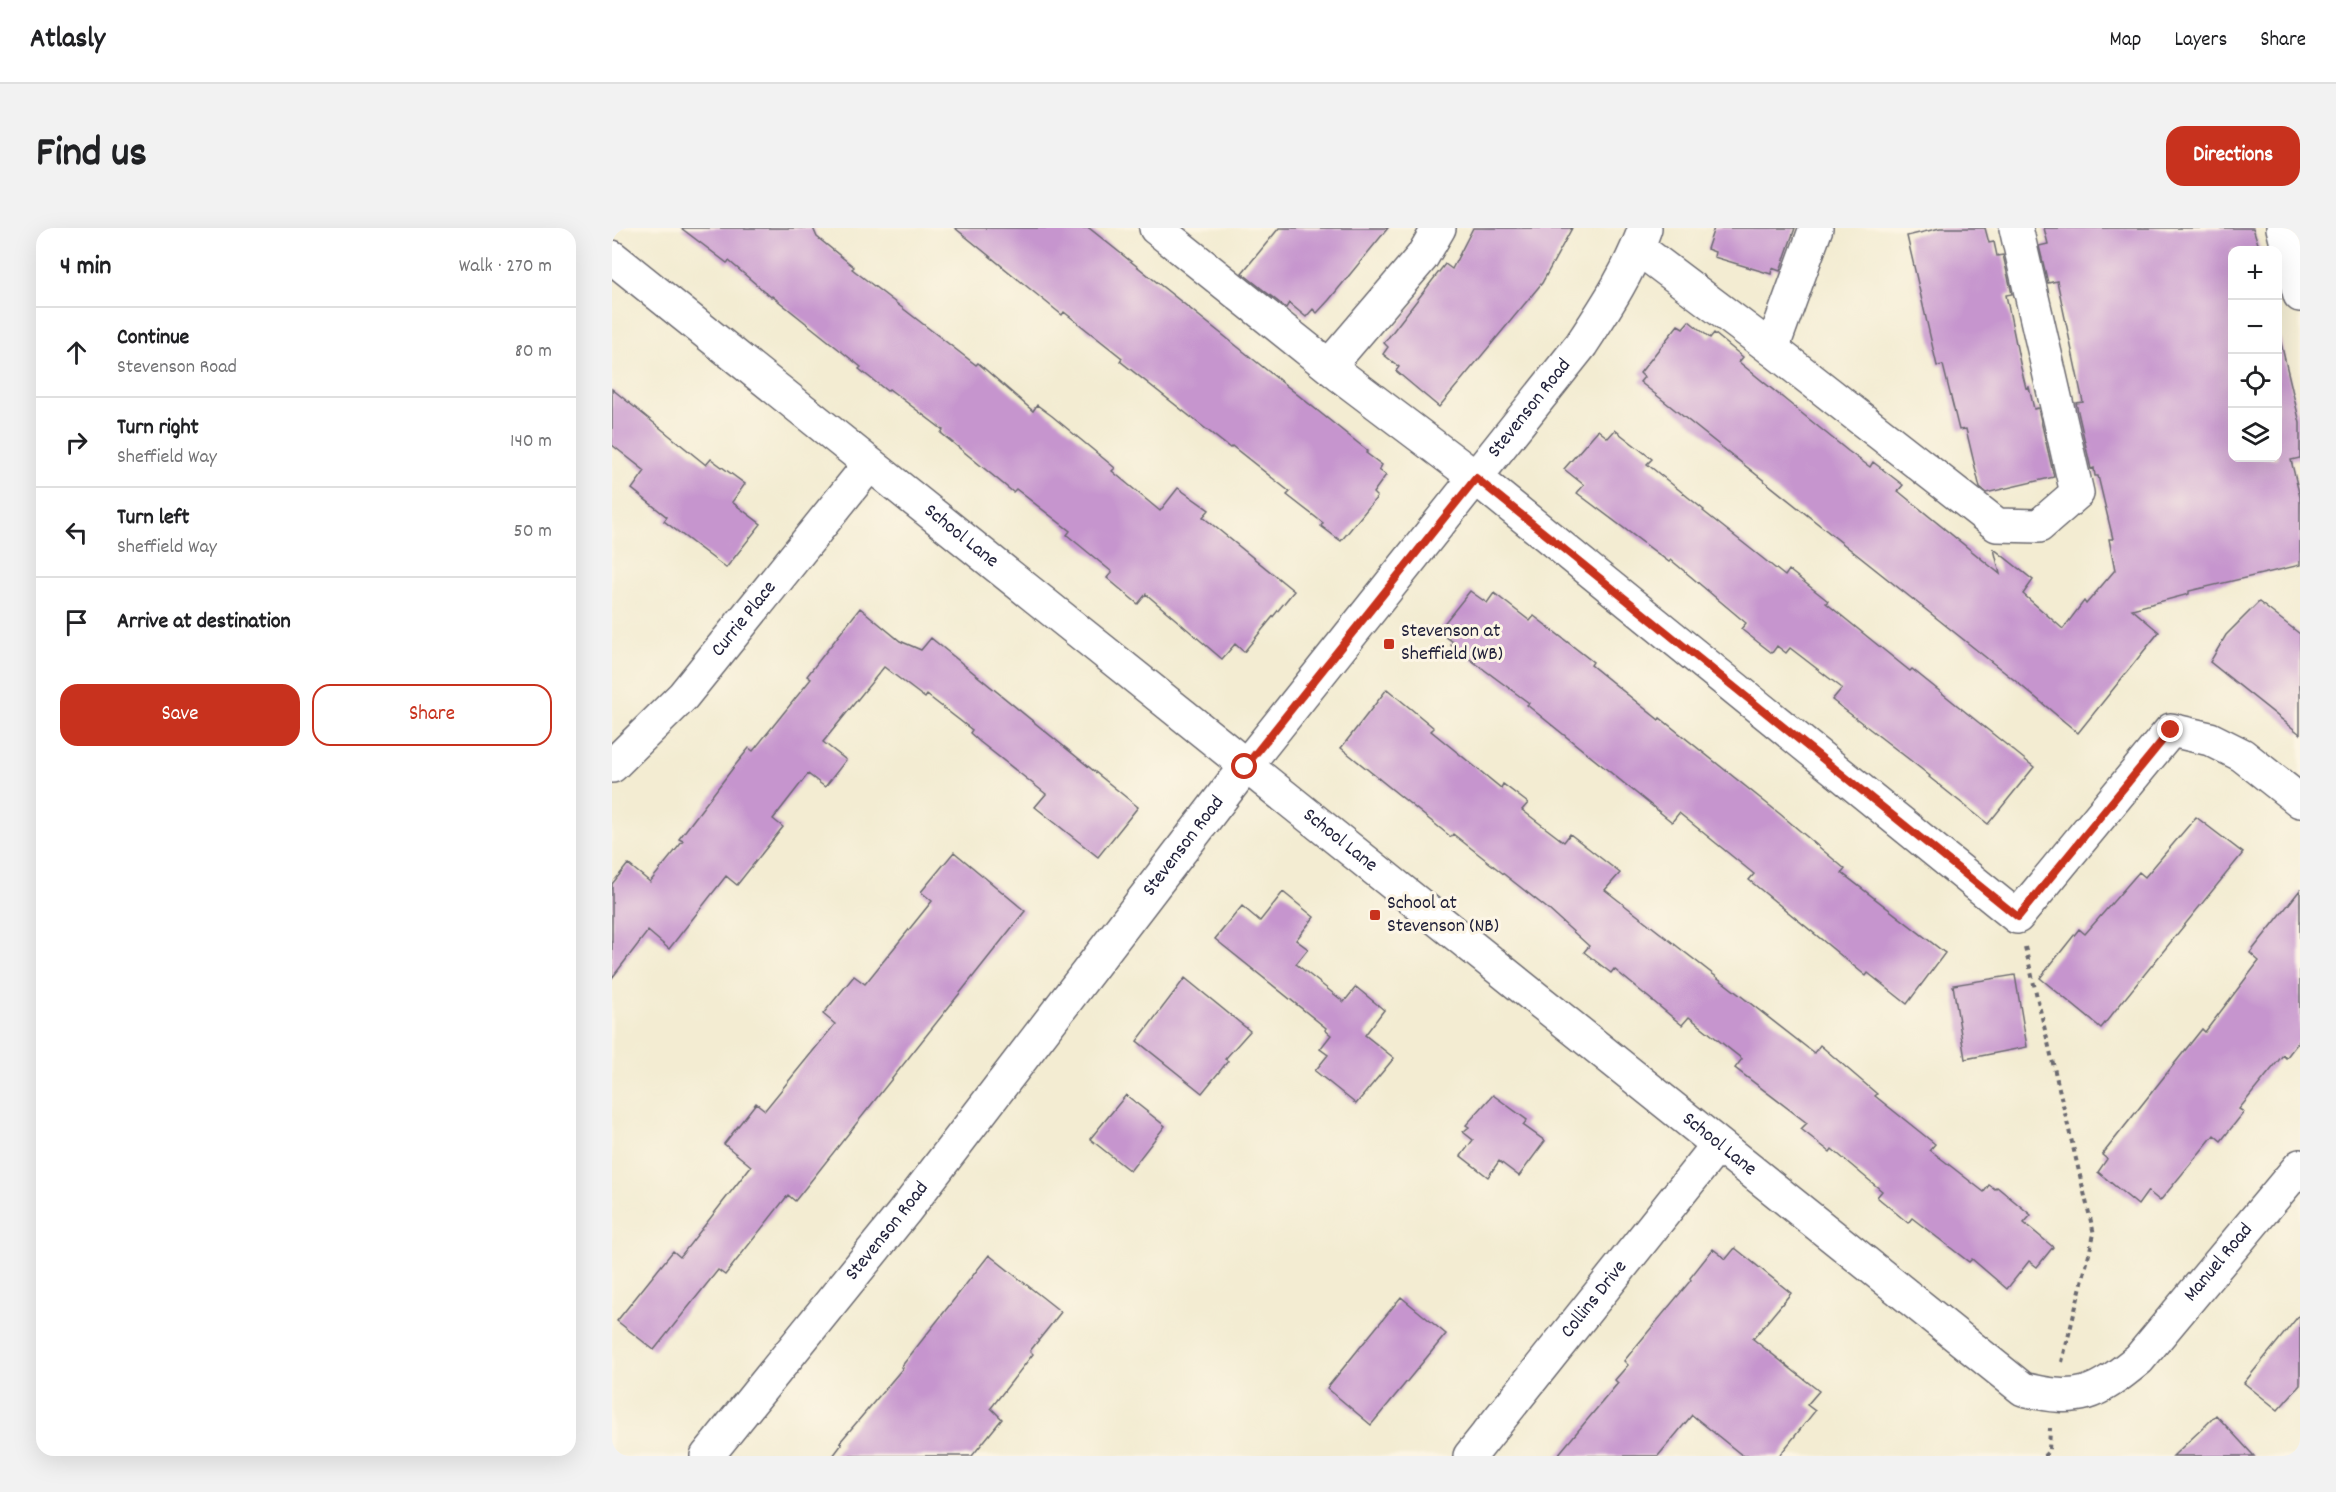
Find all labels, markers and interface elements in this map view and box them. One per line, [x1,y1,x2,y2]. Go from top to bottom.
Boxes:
text: Atlasly [30,21,105,61]
text: Map [2110,26,2141,56]
text: Layers [2174,26,2227,56]
text: Share [2260,26,2306,56]
text: Find us [36,126,147,186]
button: Directions [2166,126,2300,186]
map controls [2228,246,2282,462]
button: + [2228,246,2282,300]
text: 4 min [60,249,111,286]
text: Walk · 270 m [459,253,552,281]
button: − [2228,300,2282,354]
text: Continue [117,323,189,354]
icon: ahead [60,336,93,369]
text: 80 m [515,338,552,366]
street label: Stevenson Road [1482,353,1578,465]
text: Stevenson Road [117,354,237,382]
button: locate [2228,354,2282,408]
button: layers [2228,408,2282,462]
text: Turn right [117,413,199,444]
icon: right [60,426,93,459]
text: 140 m [510,428,552,456]
text: Sheffield Way [117,444,217,472]
street label: School Lane [917,498,1004,576]
text: Turn left [117,503,189,534]
icon: left [60,516,93,549]
text: 50 m [514,518,552,546]
text: Sheffield Way [117,534,217,562]
street label: Currie Place [705,575,784,663]
icon: arrive [60,606,93,639]
text: Arrive at destination [117,607,291,638]
place label: Stevenson at Sheffield (WB) [1401,618,1503,669]
marker: Stevenson at Sheffield (WB) [1382,637,1396,651]
button: Save [60,684,300,746]
button: Share [312,684,552,746]
route end [2157,716,2183,742]
route start [1231,753,1257,779]
street label: Stevenson Road [1136,790,1232,903]
street label: School Lane [1296,802,1383,880]
place label: School at Stevenson (NB) [1387,890,1499,941]
marker: School at Stevenson (NB) [1368,908,1382,922]
street label: School Lane [1675,1106,1762,1184]
street label: Stevenson Road [839,1176,936,1287]
street label: Manuel Road [2178,1218,2260,1308]
street label: Collins Drive [1555,1254,1635,1345]

